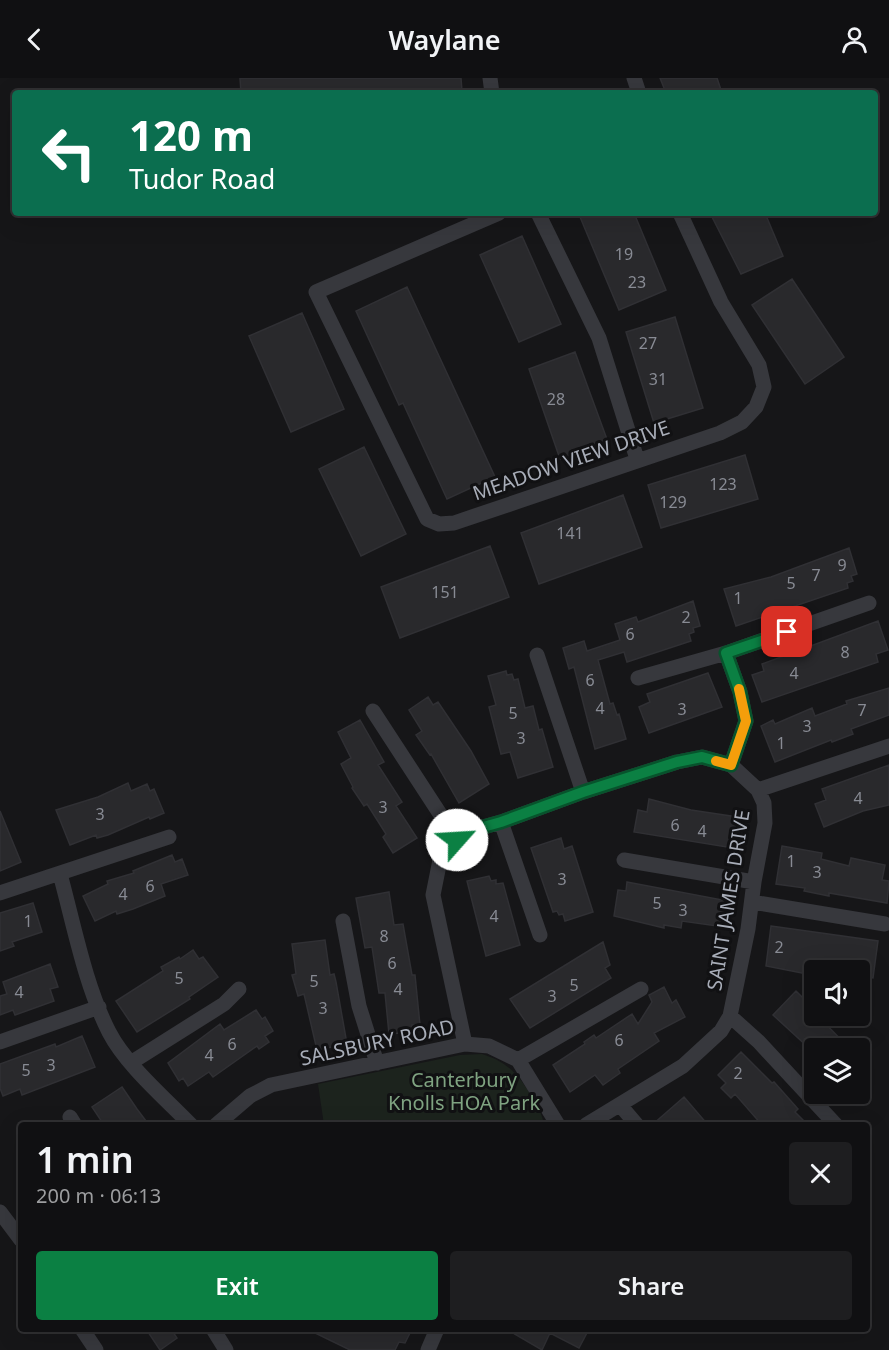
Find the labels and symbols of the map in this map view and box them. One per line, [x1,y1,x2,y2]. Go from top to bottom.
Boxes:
house number: 19 [615,243,633,265]
house number: 23 [628,271,646,293]
house number: 27 [639,332,657,354]
house number: 31 [649,368,667,390]
house number: 28 [547,388,565,410]
street label: MEADOW VIEW DRIVE [469,414,673,506]
house number: 123 [709,473,737,495]
house number: 129 [659,491,687,513]
house number: 141 [556,522,584,544]
house number: 9 [837,554,847,576]
house number: 7 [811,564,821,586]
house number: 5 [786,572,796,594]
house number: 151 [431,581,459,603]
house number: 1 [733,587,743,609]
house number: 2 [681,606,691,628]
pin [761,606,812,657]
house number: 6 [625,623,635,645]
house number: 8 [840,641,850,663]
house number: 4 [789,662,799,684]
house number: 6 [585,669,595,691]
house number: 4 [595,697,605,719]
house number: 3 [677,698,687,720]
house number: 7 [857,699,867,721]
house number: 5 [508,702,518,724]
house number: 3 [802,715,812,737]
house number: 3 [516,727,526,749]
house number: 1 [776,732,786,754]
house number: 4 [853,787,863,809]
house number: 3 [378,796,388,818]
house number: 3 [95,803,105,825]
position arrow [425,808,489,872]
street label: SAINT JAMES DRIVE [700,808,756,992]
house number: 6 [670,814,680,836]
house number: 4 [697,820,707,842]
house number: 1 [786,850,796,872]
house number: 3 [812,861,822,883]
house number: 3 [557,868,567,890]
house number: 6 [145,875,155,897]
house number: 4 [118,883,128,905]
house number: 5 [652,892,662,914]
house number: 3 [678,899,688,921]
house number: 4 [489,905,499,927]
house number: 1 [23,910,33,932]
house number: 8 [379,925,389,947]
house number: 2 [774,936,784,958]
house number: 6 [387,952,397,974]
house number: 5 [174,967,184,989]
house number: 5 [309,970,319,992]
house number: 5 [569,974,579,996]
house number: 4 [393,978,403,1000]
house number: 4 [14,981,24,1003]
house number: 3 [547,985,557,1007]
house number: 3 [318,997,328,1019]
street label: SALSBURY ROAD [297,1012,457,1072]
house number: 6 [614,1029,624,1051]
house number: 6 [227,1033,237,1055]
house number: 4 [204,1044,214,1066]
house number: 3 [46,1054,56,1076]
house number: 5 [21,1059,31,1081]
house number: 2 [733,1062,743,1084]
park label: Canterbury Knolls HOA Park [388,1066,540,1116]

